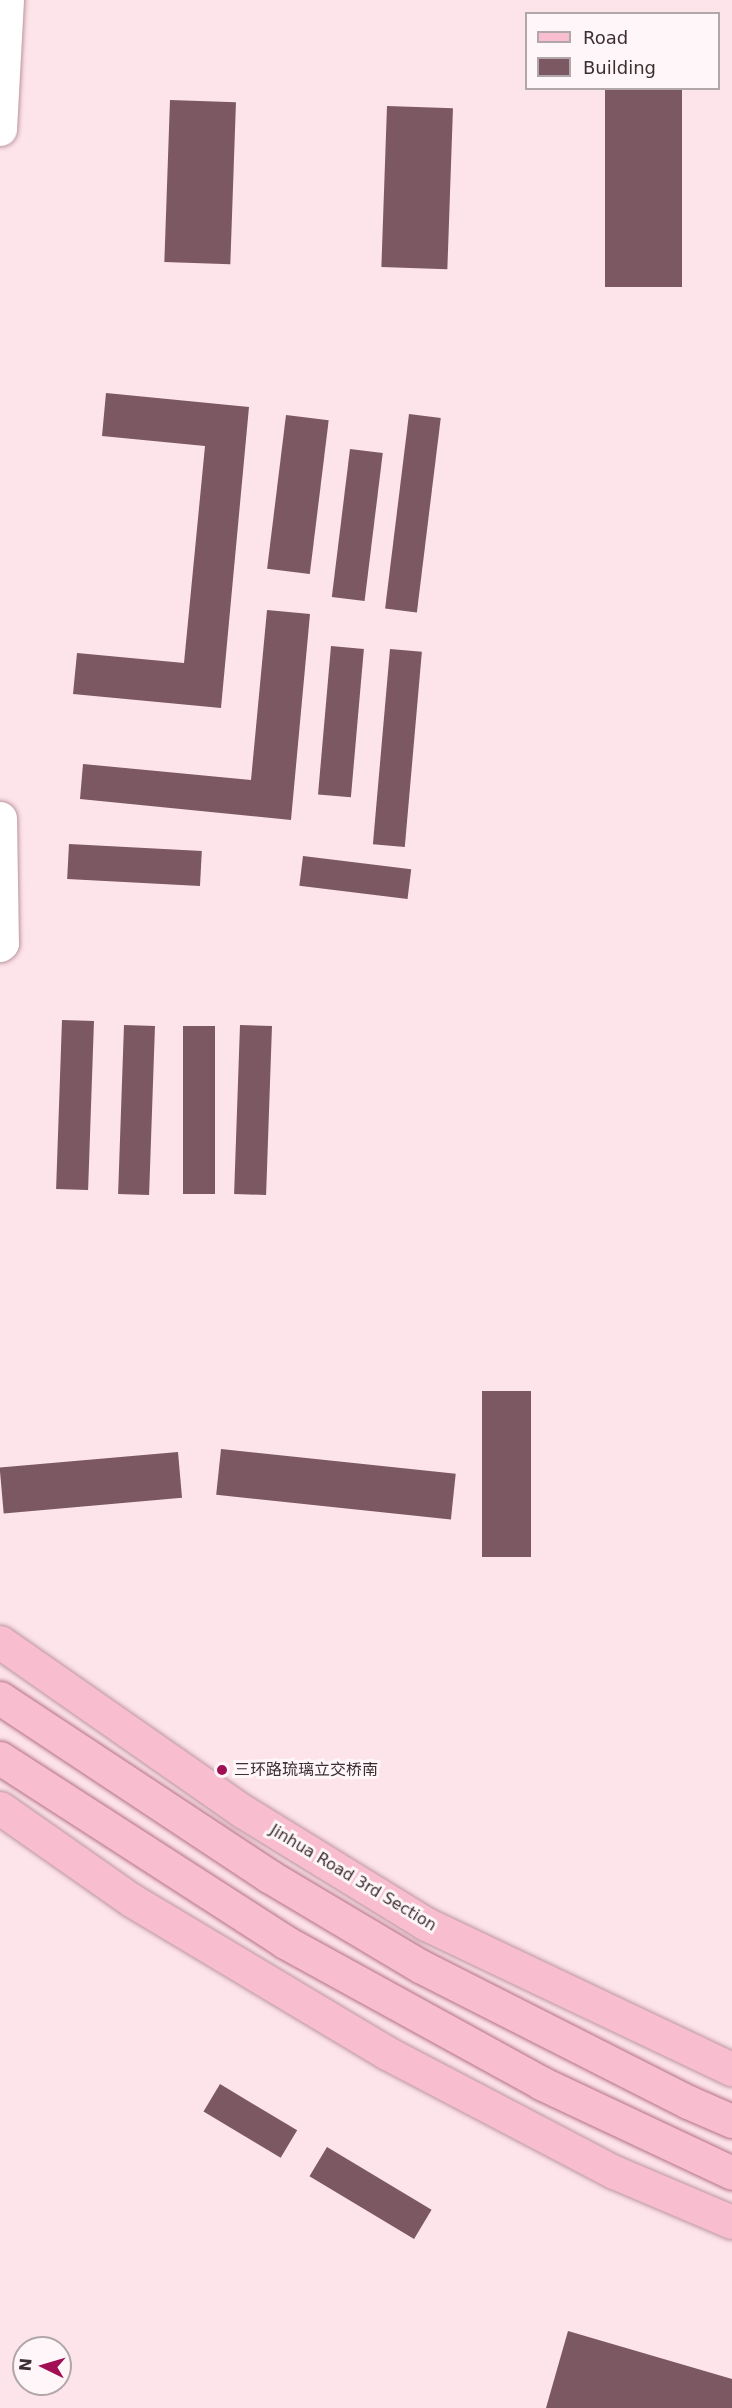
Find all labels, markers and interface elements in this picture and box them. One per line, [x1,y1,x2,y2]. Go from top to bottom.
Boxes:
legend [525,12,720,90]
text: Road [583,27,628,48]
text: Building [583,57,656,78]
place label: 三环路琉璃立交桥南 [234,1760,378,1780]
marker: 三环路琉璃立交桥南 [215,1763,229,1777]
street label: Jinhua Road 3rd Section [266,1821,440,1935]
north arrow [12,2336,72,2396]
text: N [16,2357,36,2372]

